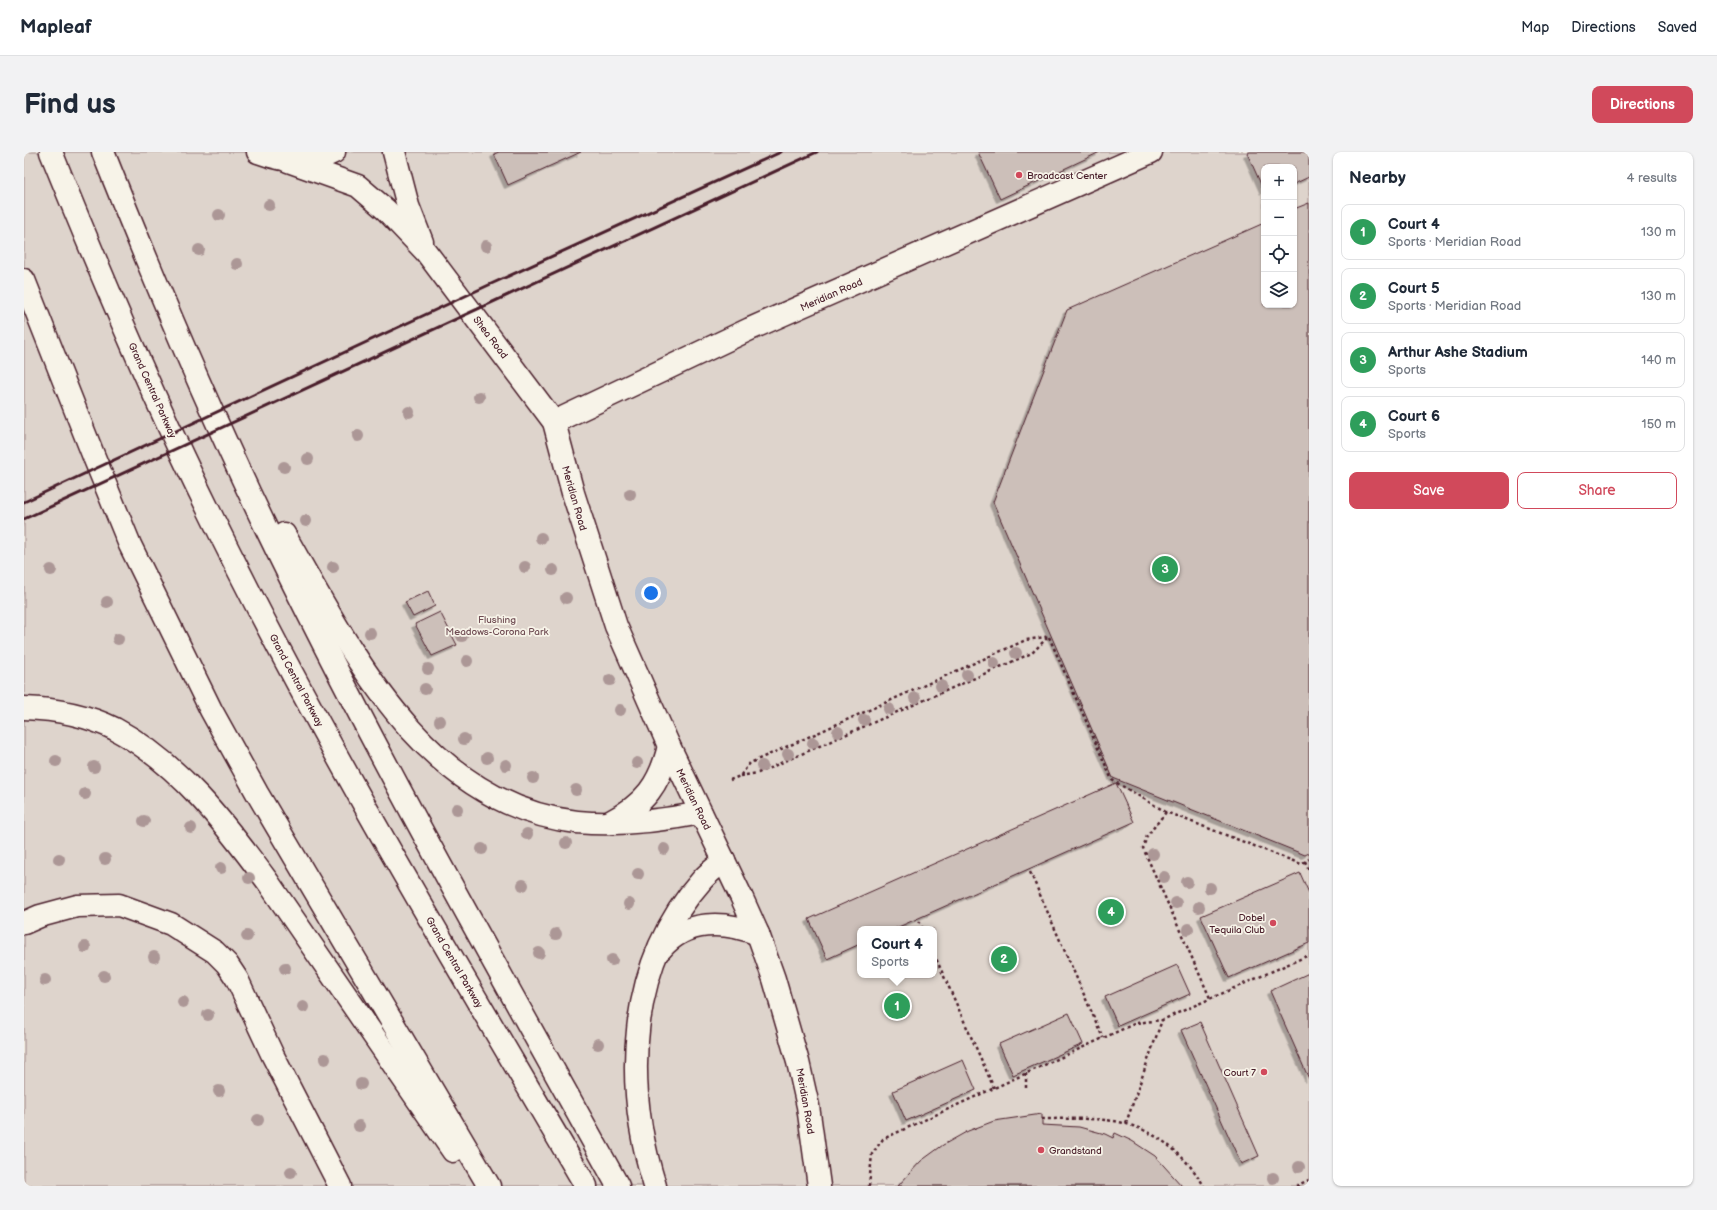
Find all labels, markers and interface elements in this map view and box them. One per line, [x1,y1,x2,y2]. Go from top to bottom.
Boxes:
text: Mapleaf [20,16,92,39]
text: Map [1521,19,1549,36]
text: Directions [1571,19,1636,36]
text: Saved [1658,19,1697,36]
button: Directions [1592,86,1693,123]
text: Find us [24,88,116,121]
map controls [1261,164,1297,308]
button: + [1261,164,1297,200]
text: Nearby [1349,168,1406,188]
marker: Broadcast Center [1014,170,1024,180]
place label: Broadcast Center [1027,170,1107,182]
text: 4 results [1627,170,1677,186]
button: − [1261,200,1297,236]
text: Court 4 [1388,215,1440,234]
text: 1 [1360,224,1366,240]
text: 130 m [1641,224,1676,240]
text: Sports · Meridian Road [1388,234,1521,250]
button: locate [1261,236,1297,272]
button: layers [1261,272,1297,308]
street label: Meridian Road [798,276,865,314]
text: Court 5 [1388,279,1440,298]
text: 2 [1359,288,1367,304]
text: 130 m [1641,288,1676,304]
text: Sports · Meridian Road [1388,298,1521,314]
street label: Shea Road [470,314,510,361]
street label: Grand Central Parkway [126,341,179,440]
text: Arthur Ashe Stadium [1388,343,1528,362]
text: 3 [1359,352,1367,368]
text: 140 m [1641,352,1676,368]
text: Sports [1388,362,1426,378]
text: Court 6 [1388,407,1440,426]
text: 4 [1359,416,1367,432]
text: 150 m [1642,416,1676,432]
text: Sports [1388,426,1426,442]
street label: Meridian Road [559,465,589,532]
button: Save [1349,472,1509,509]
button: Share [1517,472,1677,509]
pin: 3 [1152,554,1178,584]
your location [641,583,661,603]
park label: Flushing Meadows-Corona Park [446,614,549,638]
street label: Grand Central Parkway [267,632,326,729]
street label: Meridian Road [673,767,713,832]
pin: 4 [1098,897,1124,927]
place label: Dobel Tequila Club [1209,912,1265,936]
street label: Grand Central Parkway [423,915,485,1011]
marker: Dobel Tequila Club [1268,918,1278,928]
popup [857,926,937,978]
text: Court 4 [871,935,923,954]
pin: 2 [991,944,1017,974]
text: Sports [871,954,909,970]
pin: 1 [884,991,910,1021]
street label: Meridian Road [793,1067,817,1135]
place label: Court 7 [1224,1067,1256,1079]
marker: Court 7 [1259,1067,1269,1077]
marker: Grandstand [1036,1145,1046,1155]
place label: Grandstand [1049,1145,1102,1157]

